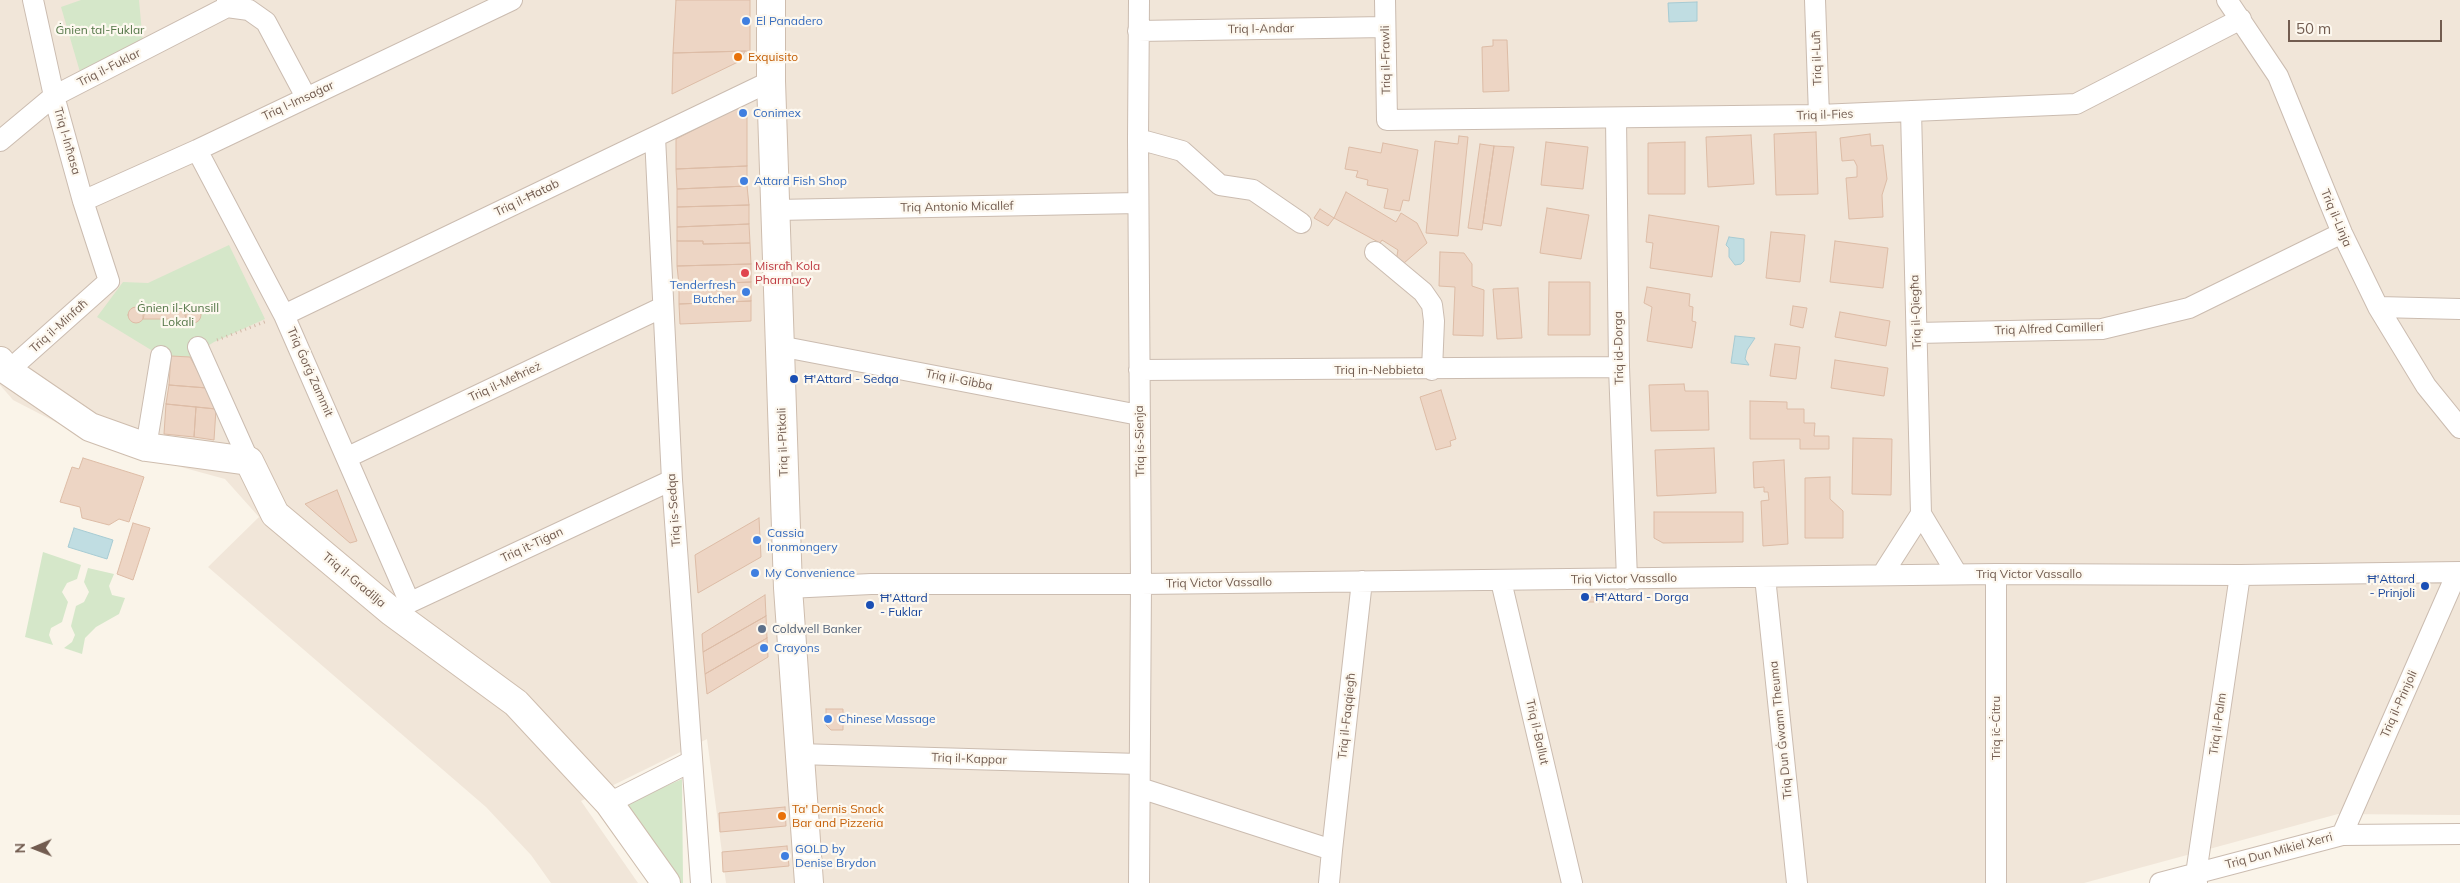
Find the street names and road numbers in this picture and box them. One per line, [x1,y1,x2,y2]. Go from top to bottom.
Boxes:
street label: Triq l-Andar [1228,21,1294,37]
street label: Triq il-Frawli [1378,25,1394,95]
street label: Triq il-Luħ [1809,30,1825,86]
street label: Triq il-Fuklar [75,46,143,90]
street label: Triq l-Imsaġar [260,78,336,124]
street label: Triq l-Inħasa [51,106,83,176]
street label: Triq il-Fies [1796,107,1854,123]
street label: Triq il-Ħatab [492,176,562,220]
street label: Triq il-Linja [2317,187,2355,249]
street label: Triq Antonio Micallef [900,199,1014,215]
street label: Triq il-Qiegħa [1907,274,1925,350]
street label: Triq il-Minfaħ [27,296,91,356]
street label: Triq id-Dorga [1611,311,1627,385]
street label: Triq Alfred Camilleri [1994,320,2104,338]
street label: Triq Ġorġ Zammit [284,325,336,419]
street label: Triq il-Meħrież [466,359,544,405]
street label: Triq in-Nebbieta [1334,363,1424,377]
street label: Triq il-Gibba [924,366,994,394]
street label: Triq is-Sienja [1132,405,1148,477]
street label: Triq il-Pitkali [775,407,791,477]
street label: Triq is-Sedqa [664,473,684,547]
street label: Triq it-Tiġan [499,524,565,566]
street label: Triq il-Gradilja [320,549,388,611]
street label: Triq Victor Vassallo [1976,567,2082,581]
street label: Triq Victor Vassallo [1571,571,1677,587]
street label: Triq Victor Vassallo [1166,575,1272,591]
street label: Triq Dun Ġwann Theuma [1767,660,1795,800]
street label: Triq il-Prinjoli [2378,668,2420,740]
street label: Triq il-Faqqiegħ [1335,672,1359,760]
street label: Triq il-Palm [2206,692,2230,756]
street label: Triq iċ-Ċitru [1989,696,2003,760]
street label: Triq il-Ballut [1522,698,1552,766]
street label: Triq il-Kappar [931,750,1007,768]
street label: Triq Dun Mikiel Xerri [2224,830,2334,872]

